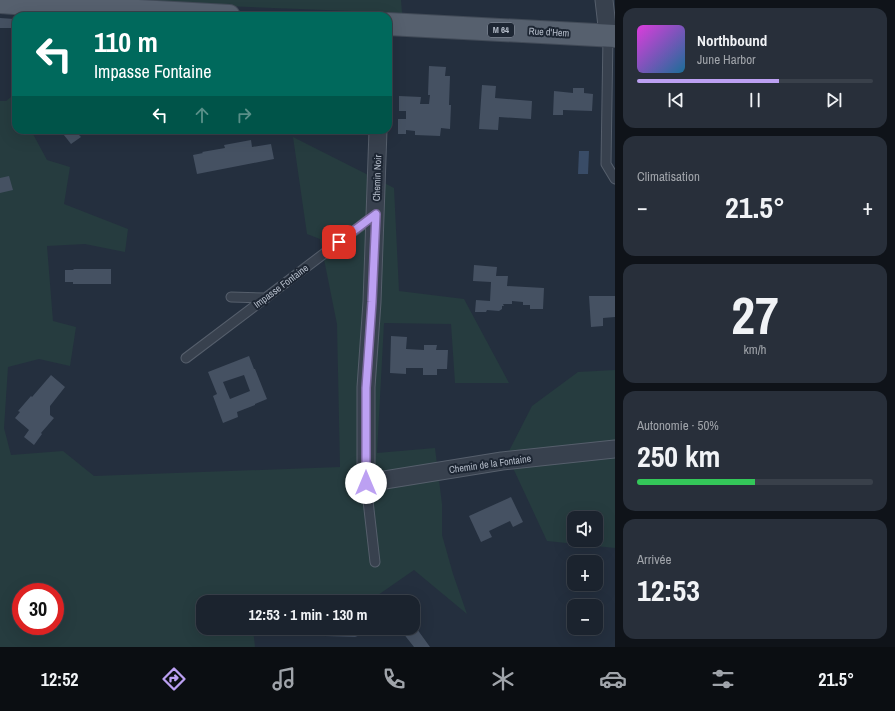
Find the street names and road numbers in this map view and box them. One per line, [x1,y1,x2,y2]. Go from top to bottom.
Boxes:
road number: M 64 [488,23,514,37]
street label: Rue d'Hem [528,24,570,40]
street label: Chemin Noir [370,154,384,201]
street label: Impasse Fontaine [251,261,311,311]
street label: Chemin de la Fontaine [448,452,532,476]

